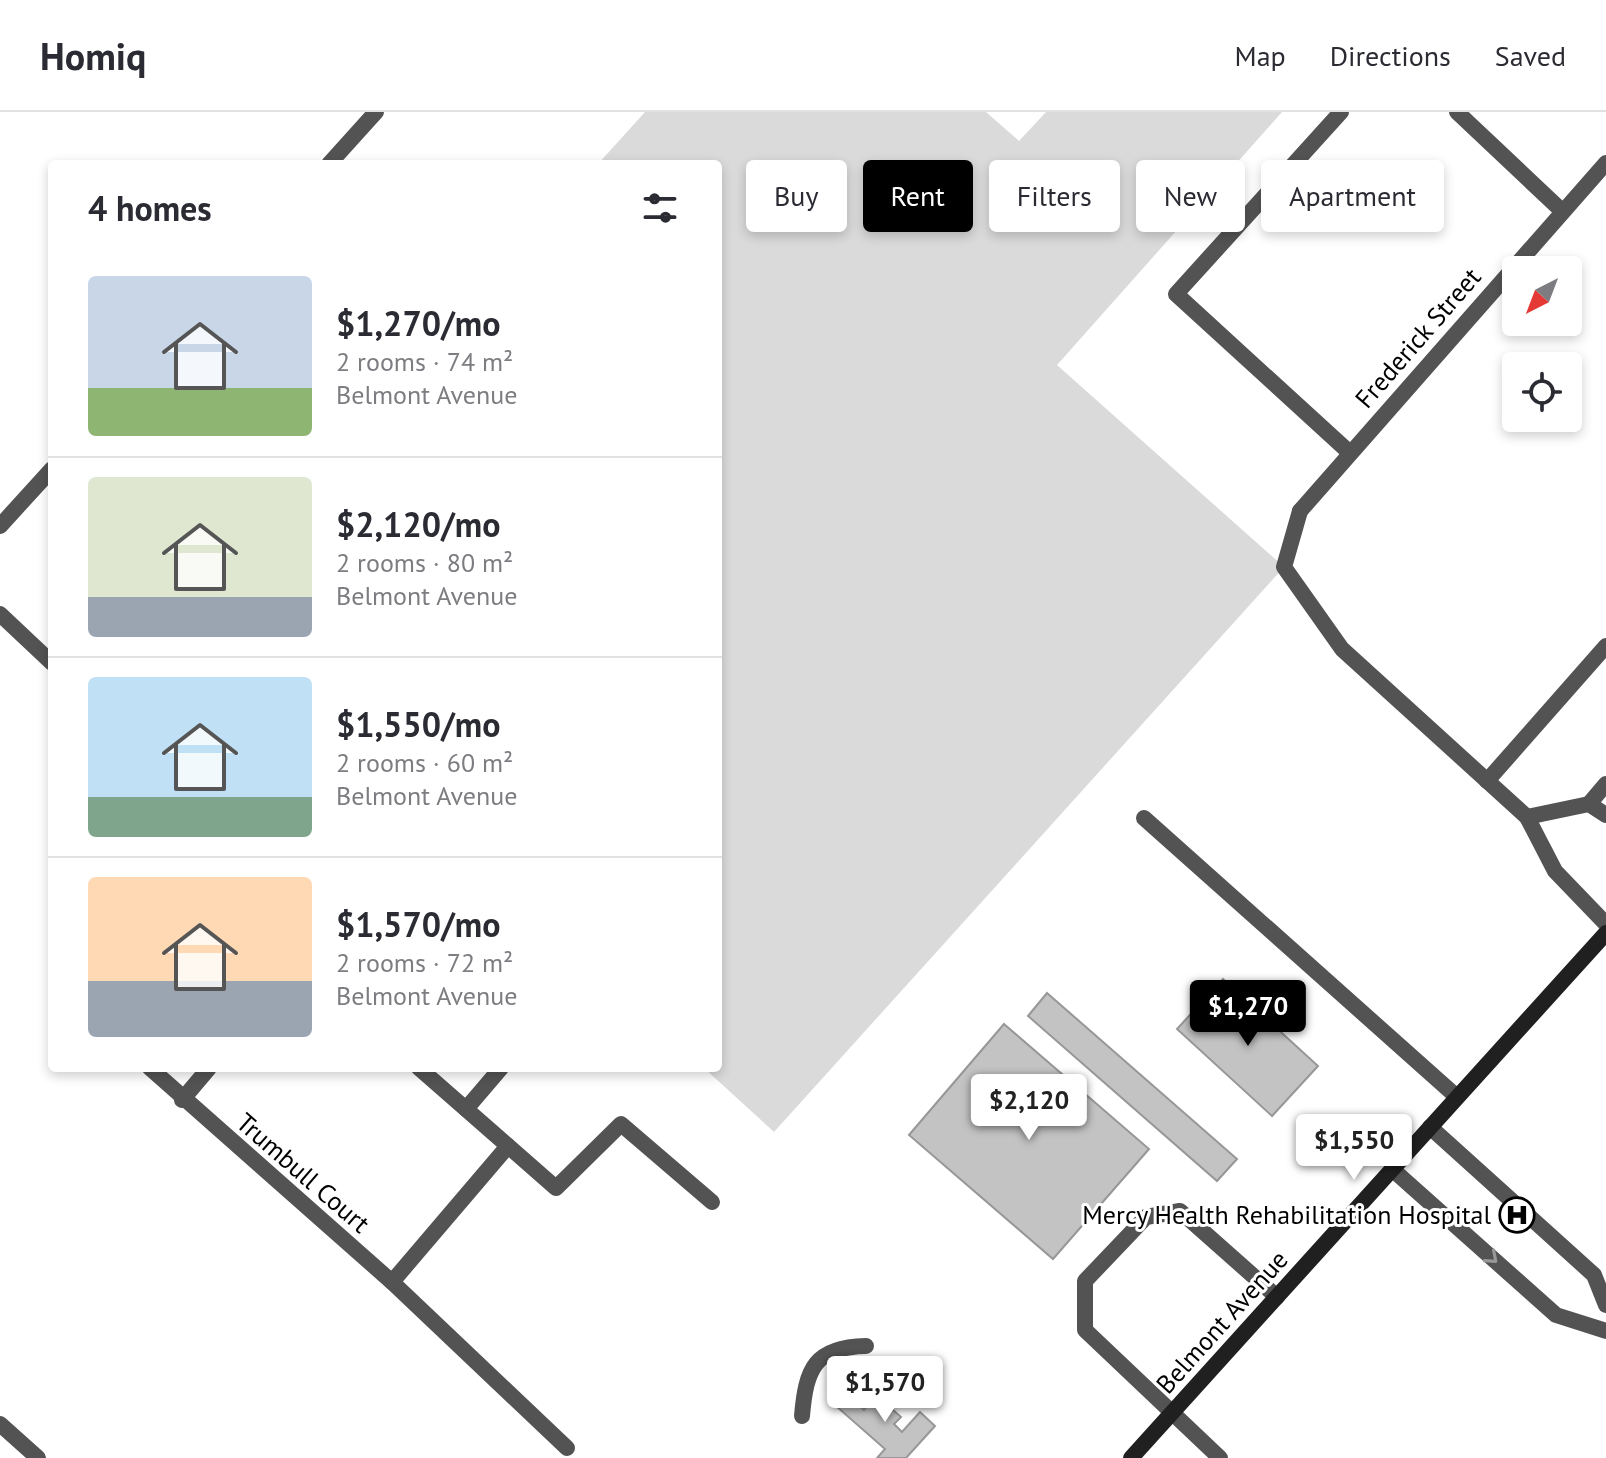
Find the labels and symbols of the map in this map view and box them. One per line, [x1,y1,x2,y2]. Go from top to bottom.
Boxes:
north arrow [1502,256,1582,336]
street label: Frederick Street [1348,261,1488,415]
pin: $1,270 [1183,980,1313,1048]
pin: $2,120 [964,1074,1094,1142]
street label: Trumbull Court [230,1106,377,1240]
pin: $1,550 [1289,1114,1419,1182]
hospital icon: Mercy Health Rehabilitation Hospital [1498,1196,1536,1234]
place label: Mercy Health Rehabilitation Hospital [1082,1198,1491,1231]
street label: Belmont Avenue [1149,1243,1295,1400]
one-way arrow [1482,1249,1497,1263]
pin: $1,570 [820,1356,950,1424]

